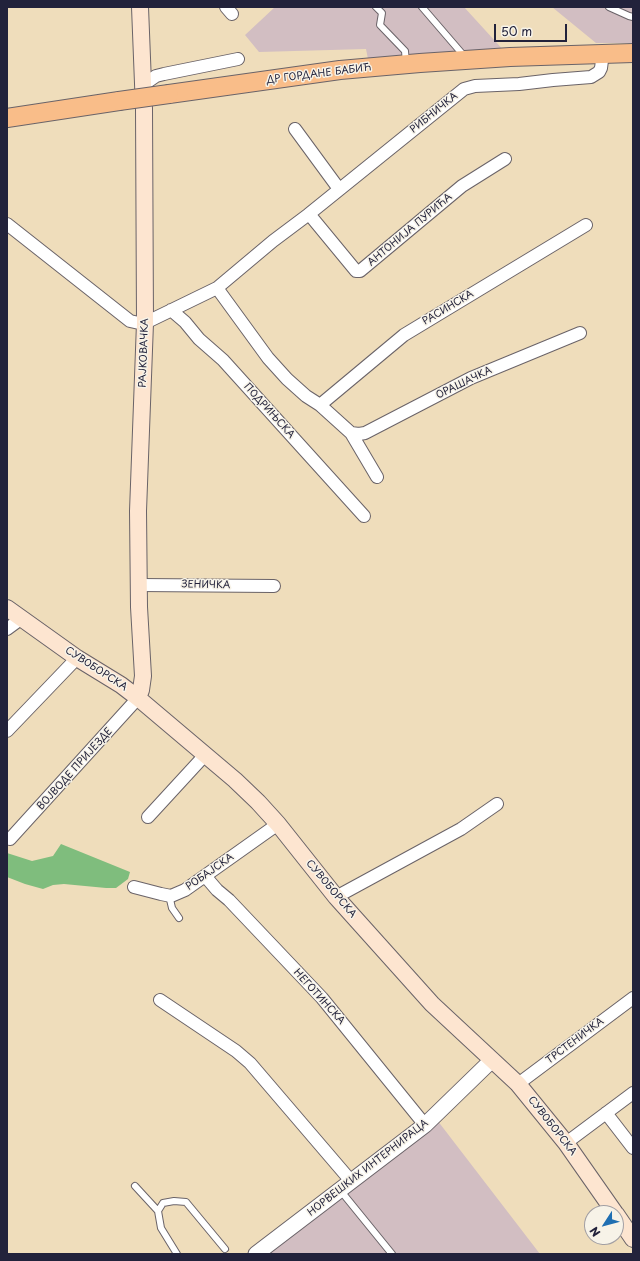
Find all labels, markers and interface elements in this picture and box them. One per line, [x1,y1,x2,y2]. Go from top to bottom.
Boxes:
scale bar [496,16,569,42]
text: 50 m [501,22,532,40]
street label: ДР ГОРДАНЕ БАБИЋ [266,62,372,86]
street label: РИБНИЧКА [408,90,460,136]
street label: АНТОНИЈА ПУРИЋА [365,191,455,269]
street label: РАСИНСКА [420,288,476,328]
street label: РАЈКОВАЧКА [137,318,151,388]
street label: ОРАШАЧКА [434,364,494,402]
street label: ПОДРИЊСКА [241,381,297,441]
street label: ЗЕНИЧКА [181,579,231,591]
street label: СУВОБОРСКА [63,644,129,694]
street label: ВОЈВОДЕ ПРИЈЕЗДЕ [35,725,115,813]
street label: РОБАЈСКА [184,851,236,893]
street label: СУВОБОРСКА [303,858,359,920]
street label: НЕГОТИНСКА [291,967,347,1027]
street label: ТРСТЕНИЧКА [544,1015,606,1067]
street label: СУВОБОРСКА [525,1094,579,1158]
street label: НОРВЕШКИХ ИНТЕРНИРАЦА [305,1117,431,1219]
north arrow [584,1205,624,1245]
text: N [585,1223,604,1240]

